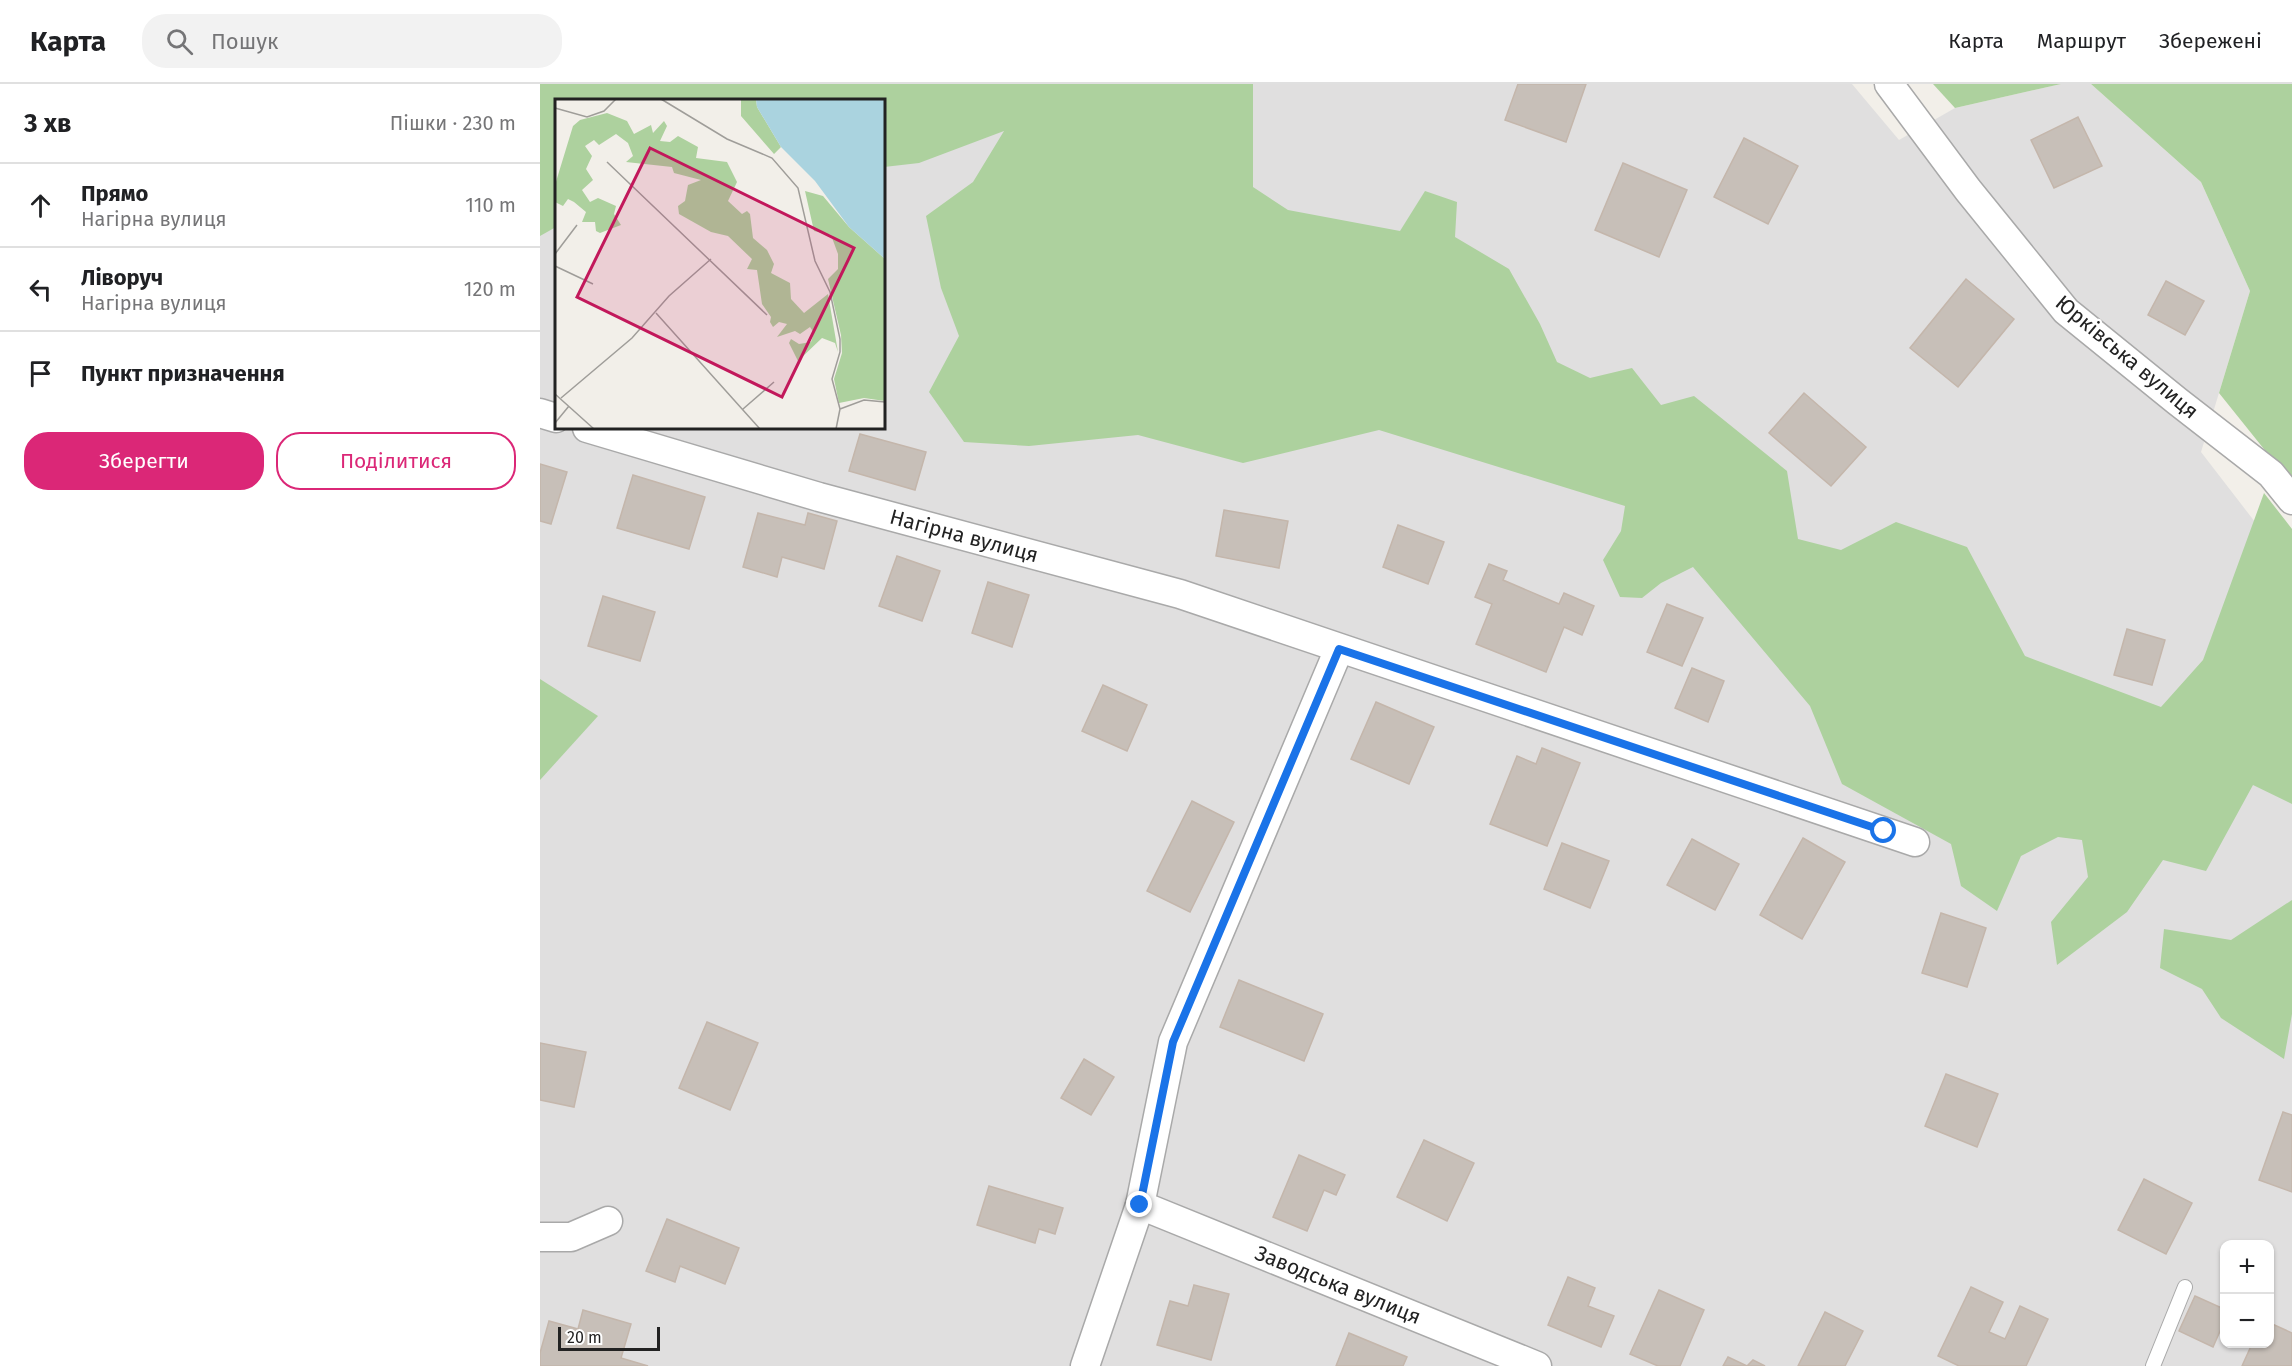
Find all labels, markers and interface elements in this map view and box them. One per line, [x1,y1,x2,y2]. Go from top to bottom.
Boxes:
search box [142,14,562,68]
text: Карта [30,25,106,58]
icon: search [163,25,196,58]
text: Пошук [211,28,278,55]
text: Карта [1948,28,2004,54]
text: Маршрут [2037,28,2126,54]
text: Збережені [2159,28,2262,54]
inset map [555,99,885,429]
text: 3 хв [24,108,71,139]
text: Пішки · 230 m [390,111,516,135]
text: Прямо [81,180,148,207]
icon: ahead [24,189,57,222]
text: 110 m [465,193,516,217]
text: Нагірна вулиця [81,207,226,231]
text: Ліворуч [81,264,163,291]
icon: left [24,273,57,306]
text: 120 m [464,277,516,301]
street label: Юрківська вулиця [2050,290,2204,424]
text: Нагірна вулиця [81,291,226,315]
icon: arrive [24,357,57,390]
text: Пункт призначення [81,360,285,387]
button: Зберегти [24,432,264,490]
button: Поділитися [276,432,516,490]
street label: Нагірна вулиця [887,504,1041,568]
route start [1870,817,1896,843]
route end [1126,1191,1152,1217]
street label: Заводська вулиця [1251,1240,1425,1330]
map controls [2220,1240,2274,1348]
button: + [2220,1240,2274,1294]
button: − [2220,1294,2274,1348]
scale bar [558,1324,660,1352]
text: 20 m [567,1328,602,1347]

